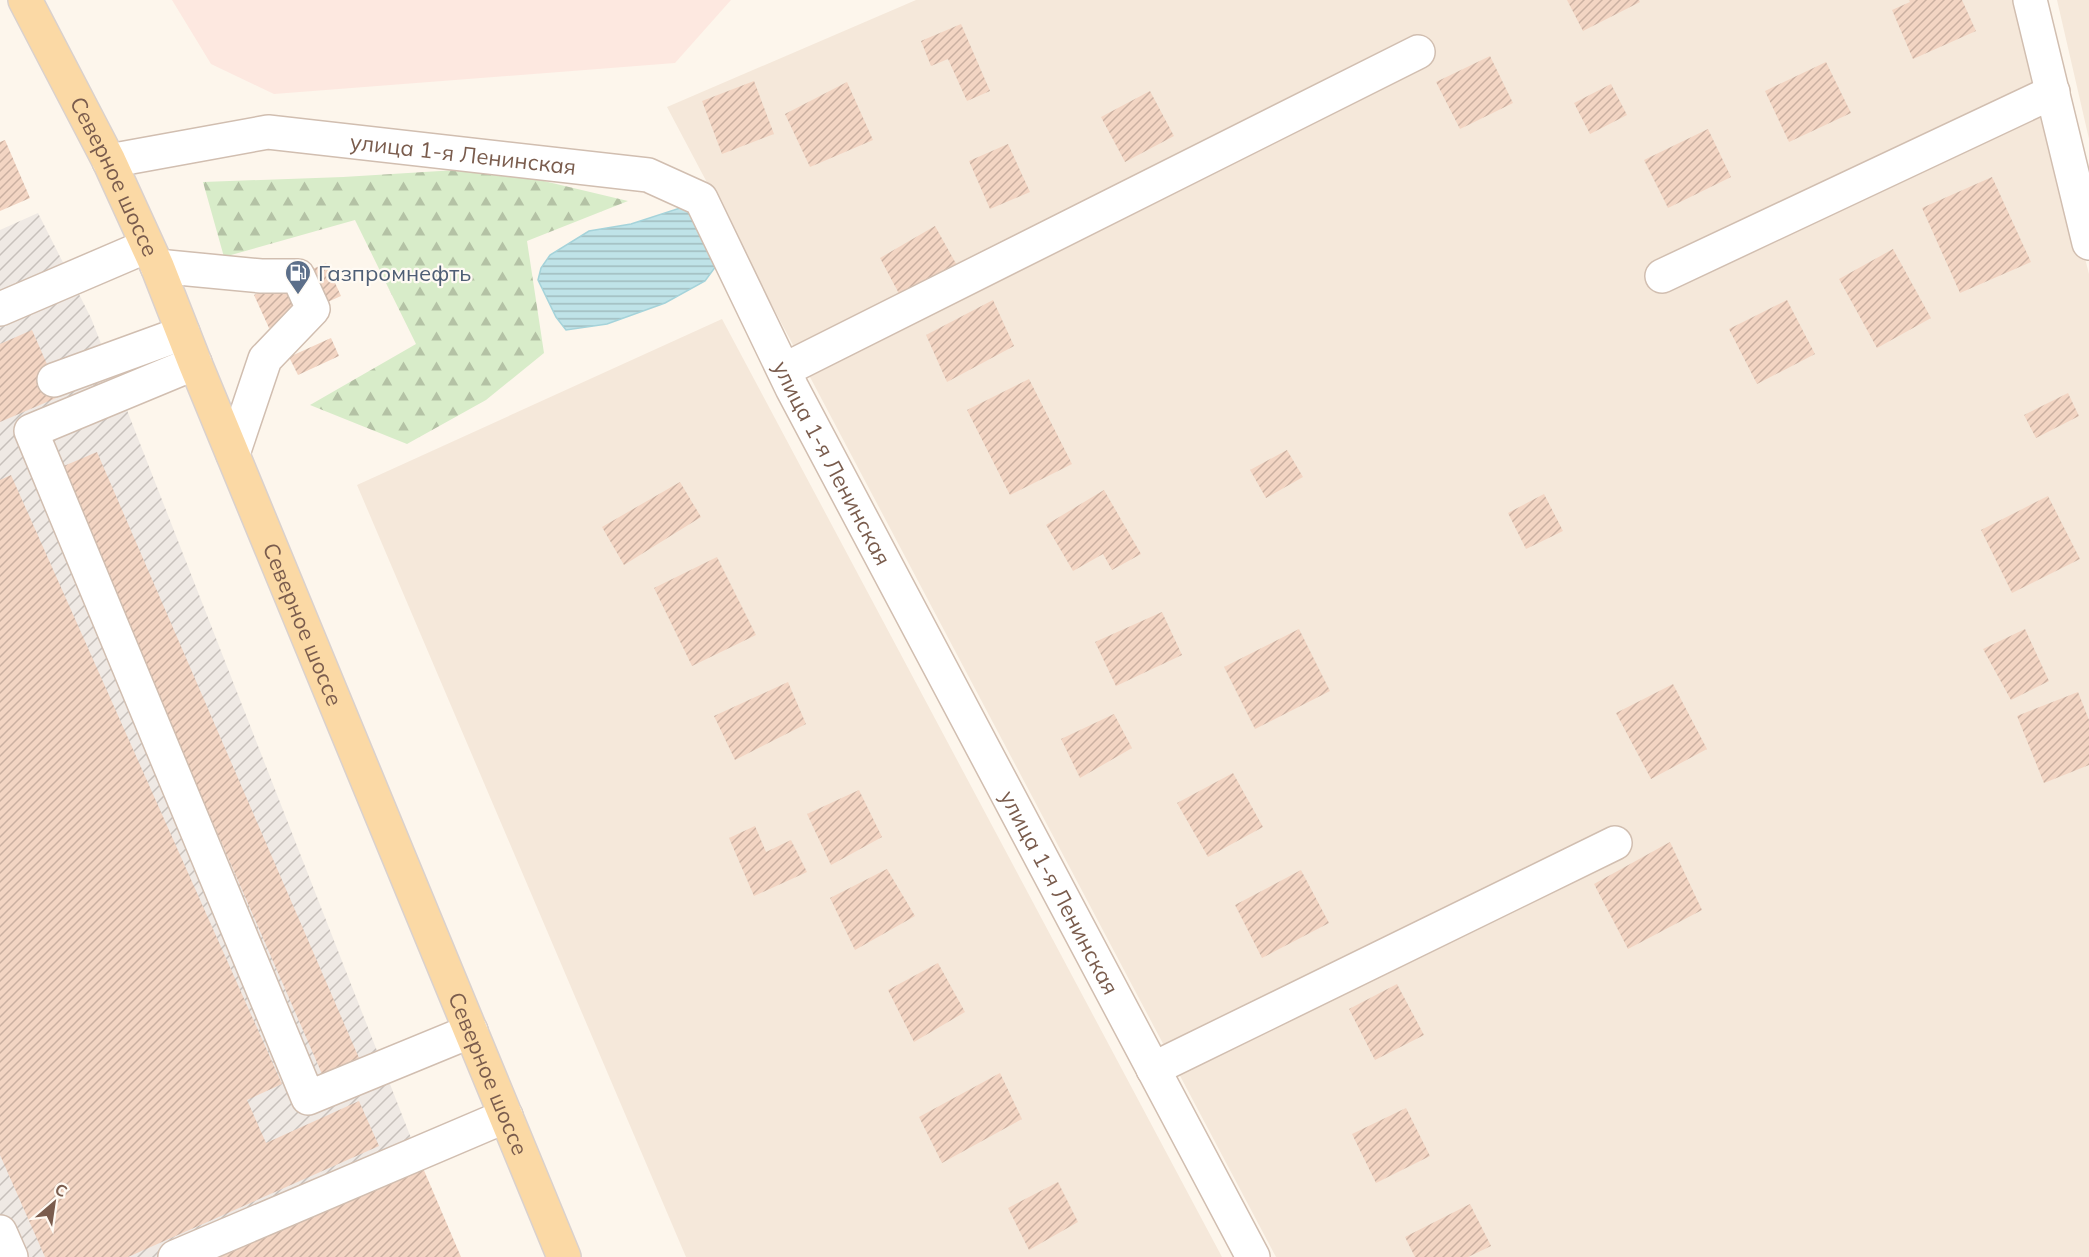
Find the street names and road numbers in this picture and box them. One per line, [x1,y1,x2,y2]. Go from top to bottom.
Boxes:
street label: Северное шоссе [64,92,165,261]
street label: улица 1-я Ленинская [349,127,578,181]
street label: улица 1-я Ленинская [767,356,897,570]
street label: Северное шоссе [257,539,349,710]
street label: улица 1-я Ленинская [994,786,1125,999]
street label: Северное шоссе [442,988,534,1159]

